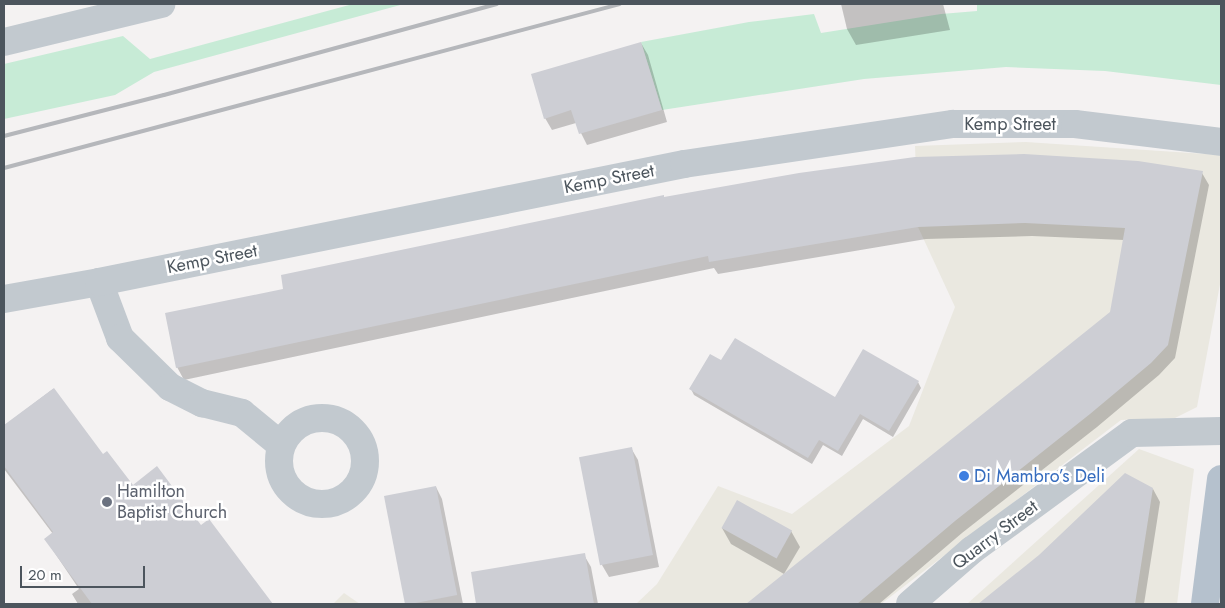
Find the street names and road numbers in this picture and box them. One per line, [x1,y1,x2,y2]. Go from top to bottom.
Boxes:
street label: Kemp Street [964,113,1056,135]
street label: Kemp Street [562,160,656,198]
street label: Kemp Street [165,240,259,278]
street label: Quarry Street [948,496,1042,574]

